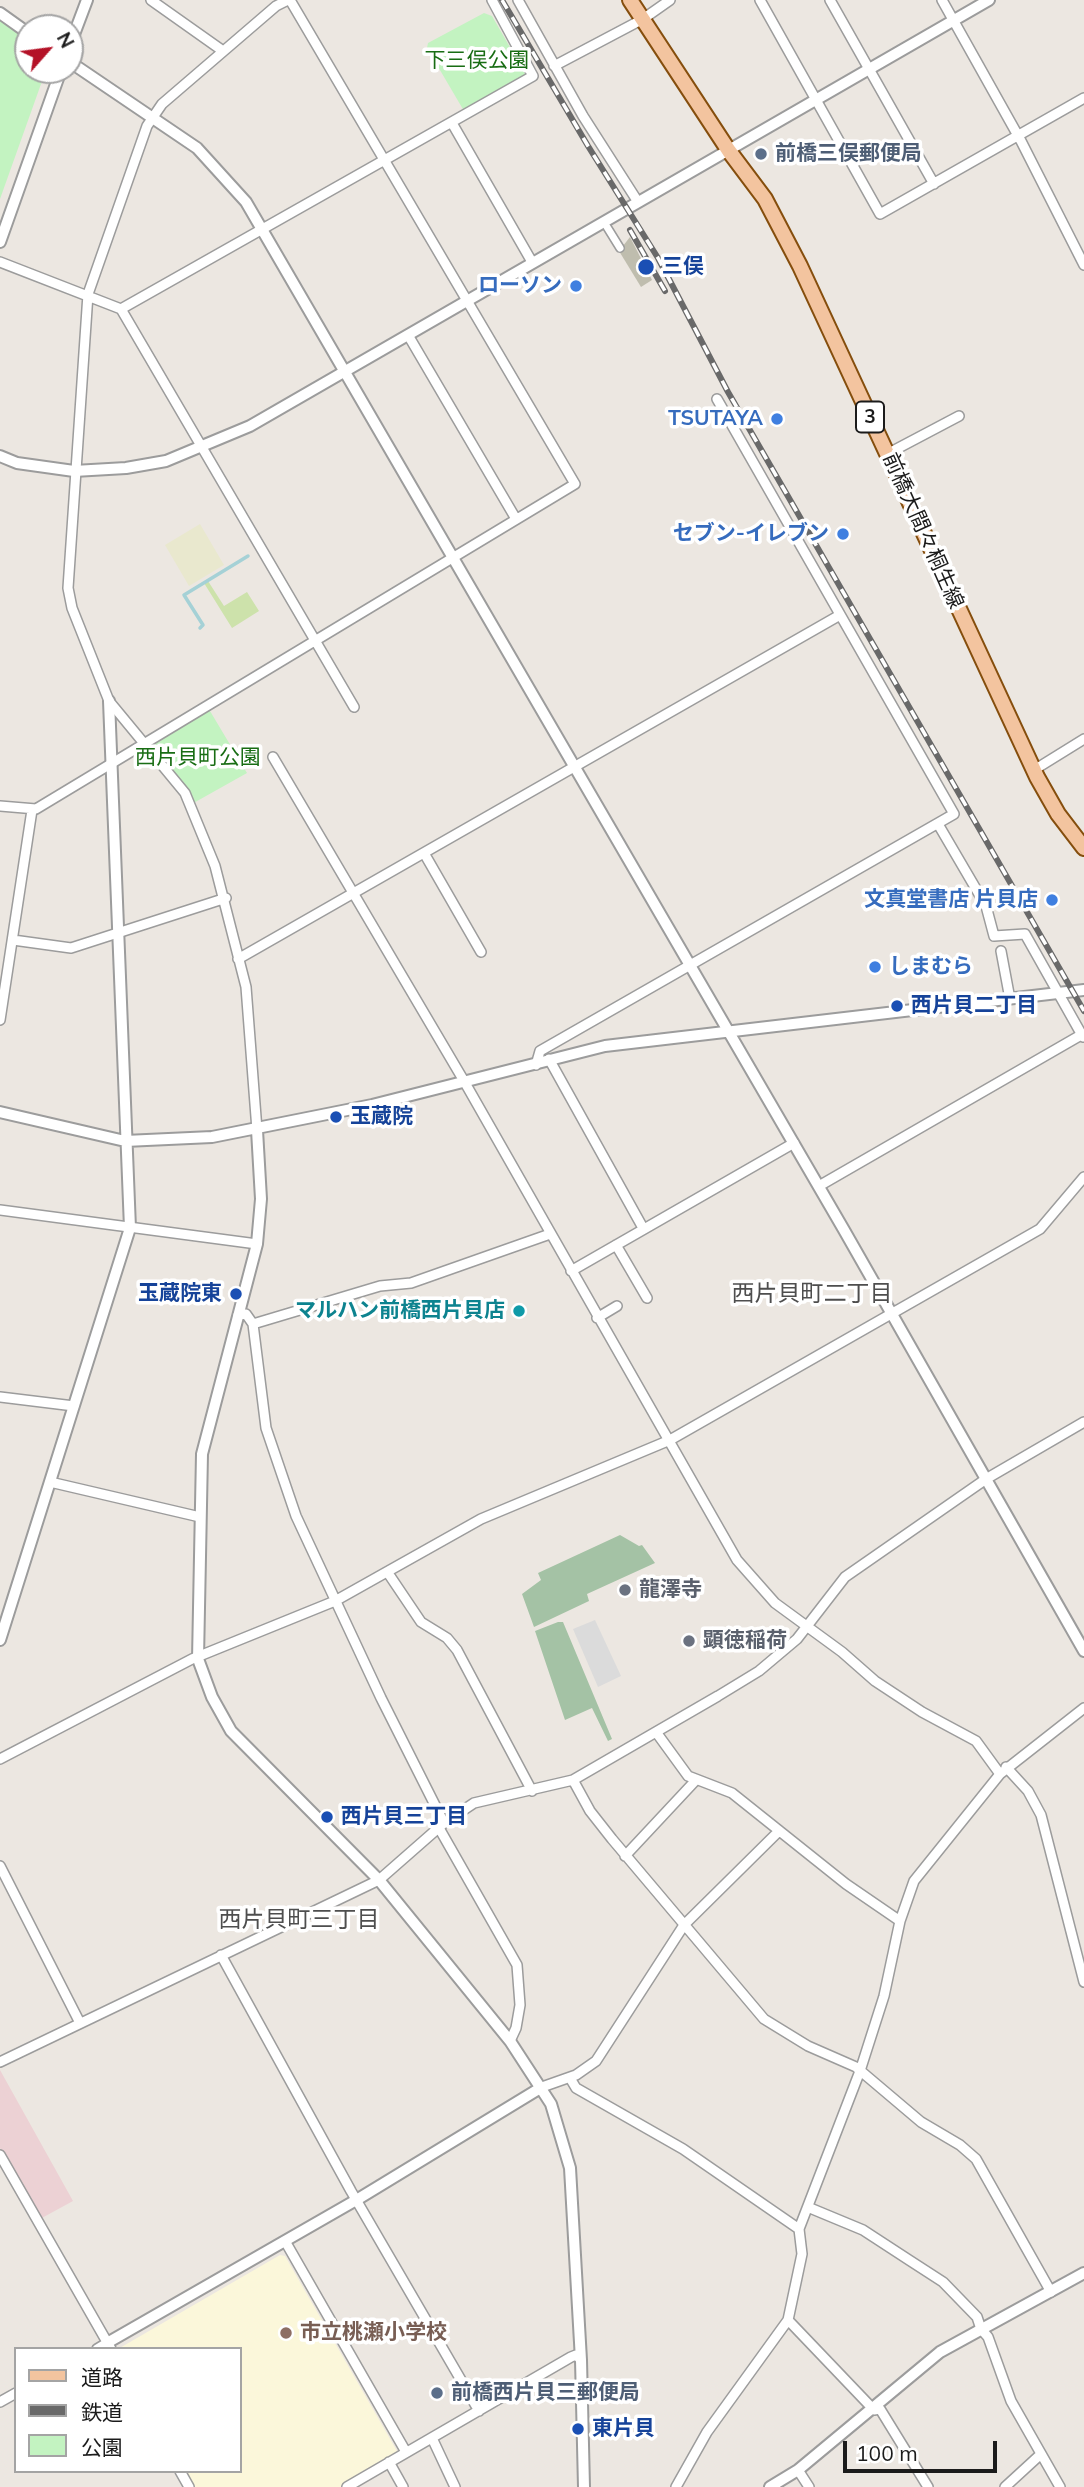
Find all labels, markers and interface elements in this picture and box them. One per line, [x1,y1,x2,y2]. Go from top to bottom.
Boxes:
north arrow [14,14,84,84]
text: N [52,28,80,52]
park label: 下三俣公園 [425,48,529,74]
place label: 前橋三俣郵便局 [775,141,922,167]
marker: 前橋三俣郵便局 [753,146,769,162]
place label: 三俣 [662,254,704,280]
marker: 三俣 [636,257,656,277]
place label: ローソン [478,273,562,299]
marker: ローソン [568,278,584,294]
road number: 3 [856,402,884,432]
place label: TSUTAYA [668,406,763,432]
marker: TSUTAYA [769,411,785,427]
street label: 前橋大間々桐生線 [877,449,969,613]
place label: セブン-イレブン [673,521,829,547]
marker: セブン-イレブン [835,526,851,542]
park label: 西片貝町公園 [135,745,261,771]
place label: 文真堂書店 片貝店 [864,887,1038,913]
marker: 文真堂書店 片貝店 [1044,892,1060,908]
place label: しまむら [889,954,973,980]
marker: しまむら [867,959,883,975]
place label: 西片貝二丁目 [911,993,1037,1019]
marker: 西片貝二丁目 [889,998,905,1014]
place label: 玉蔵院 [350,1104,413,1130]
marker: 玉蔵院 [328,1109,344,1125]
district label: 西片貝町二丁目 [732,1280,892,1308]
place label: 玉蔵院東 [138,1281,222,1307]
marker: 玉蔵院東 [228,1286,244,1302]
place label: マルハン前橋西片貝店 [295,1298,505,1324]
marker: マルハン前橋西片貝店 [511,1303,527,1319]
place label: 龍澤寺 [639,1577,702,1603]
marker: 龍澤寺 [617,1582,633,1598]
place label: 顕徳稲荷 [703,1628,787,1654]
marker: 顕徳稲荷 [681,1633,697,1649]
place label: 西片貝三丁目 [341,1804,467,1830]
marker: 西片貝三丁目 [319,1809,335,1825]
district label: 西片貝町三丁目 [219,1906,379,1934]
place label: 市立桃瀬小学校 [300,2320,447,2346]
marker: 市立桃瀬小学校 [278,2325,294,2341]
legend [14,2347,242,2473]
text: 道路 [81,2364,123,2390]
place label: 前橋西片貝三郵便局 [451,2380,640,2406]
marker: 前橋西片貝三郵便局 [429,2385,445,2401]
text: 鉄道 [81,2399,123,2425]
place label: 東片貝 [592,2416,655,2442]
marker: 東片貝 [570,2421,586,2437]
scale bar [846,2428,1000,2472]
text: 公園 [81,2434,123,2460]
text: 100 m [856,2440,918,2466]

